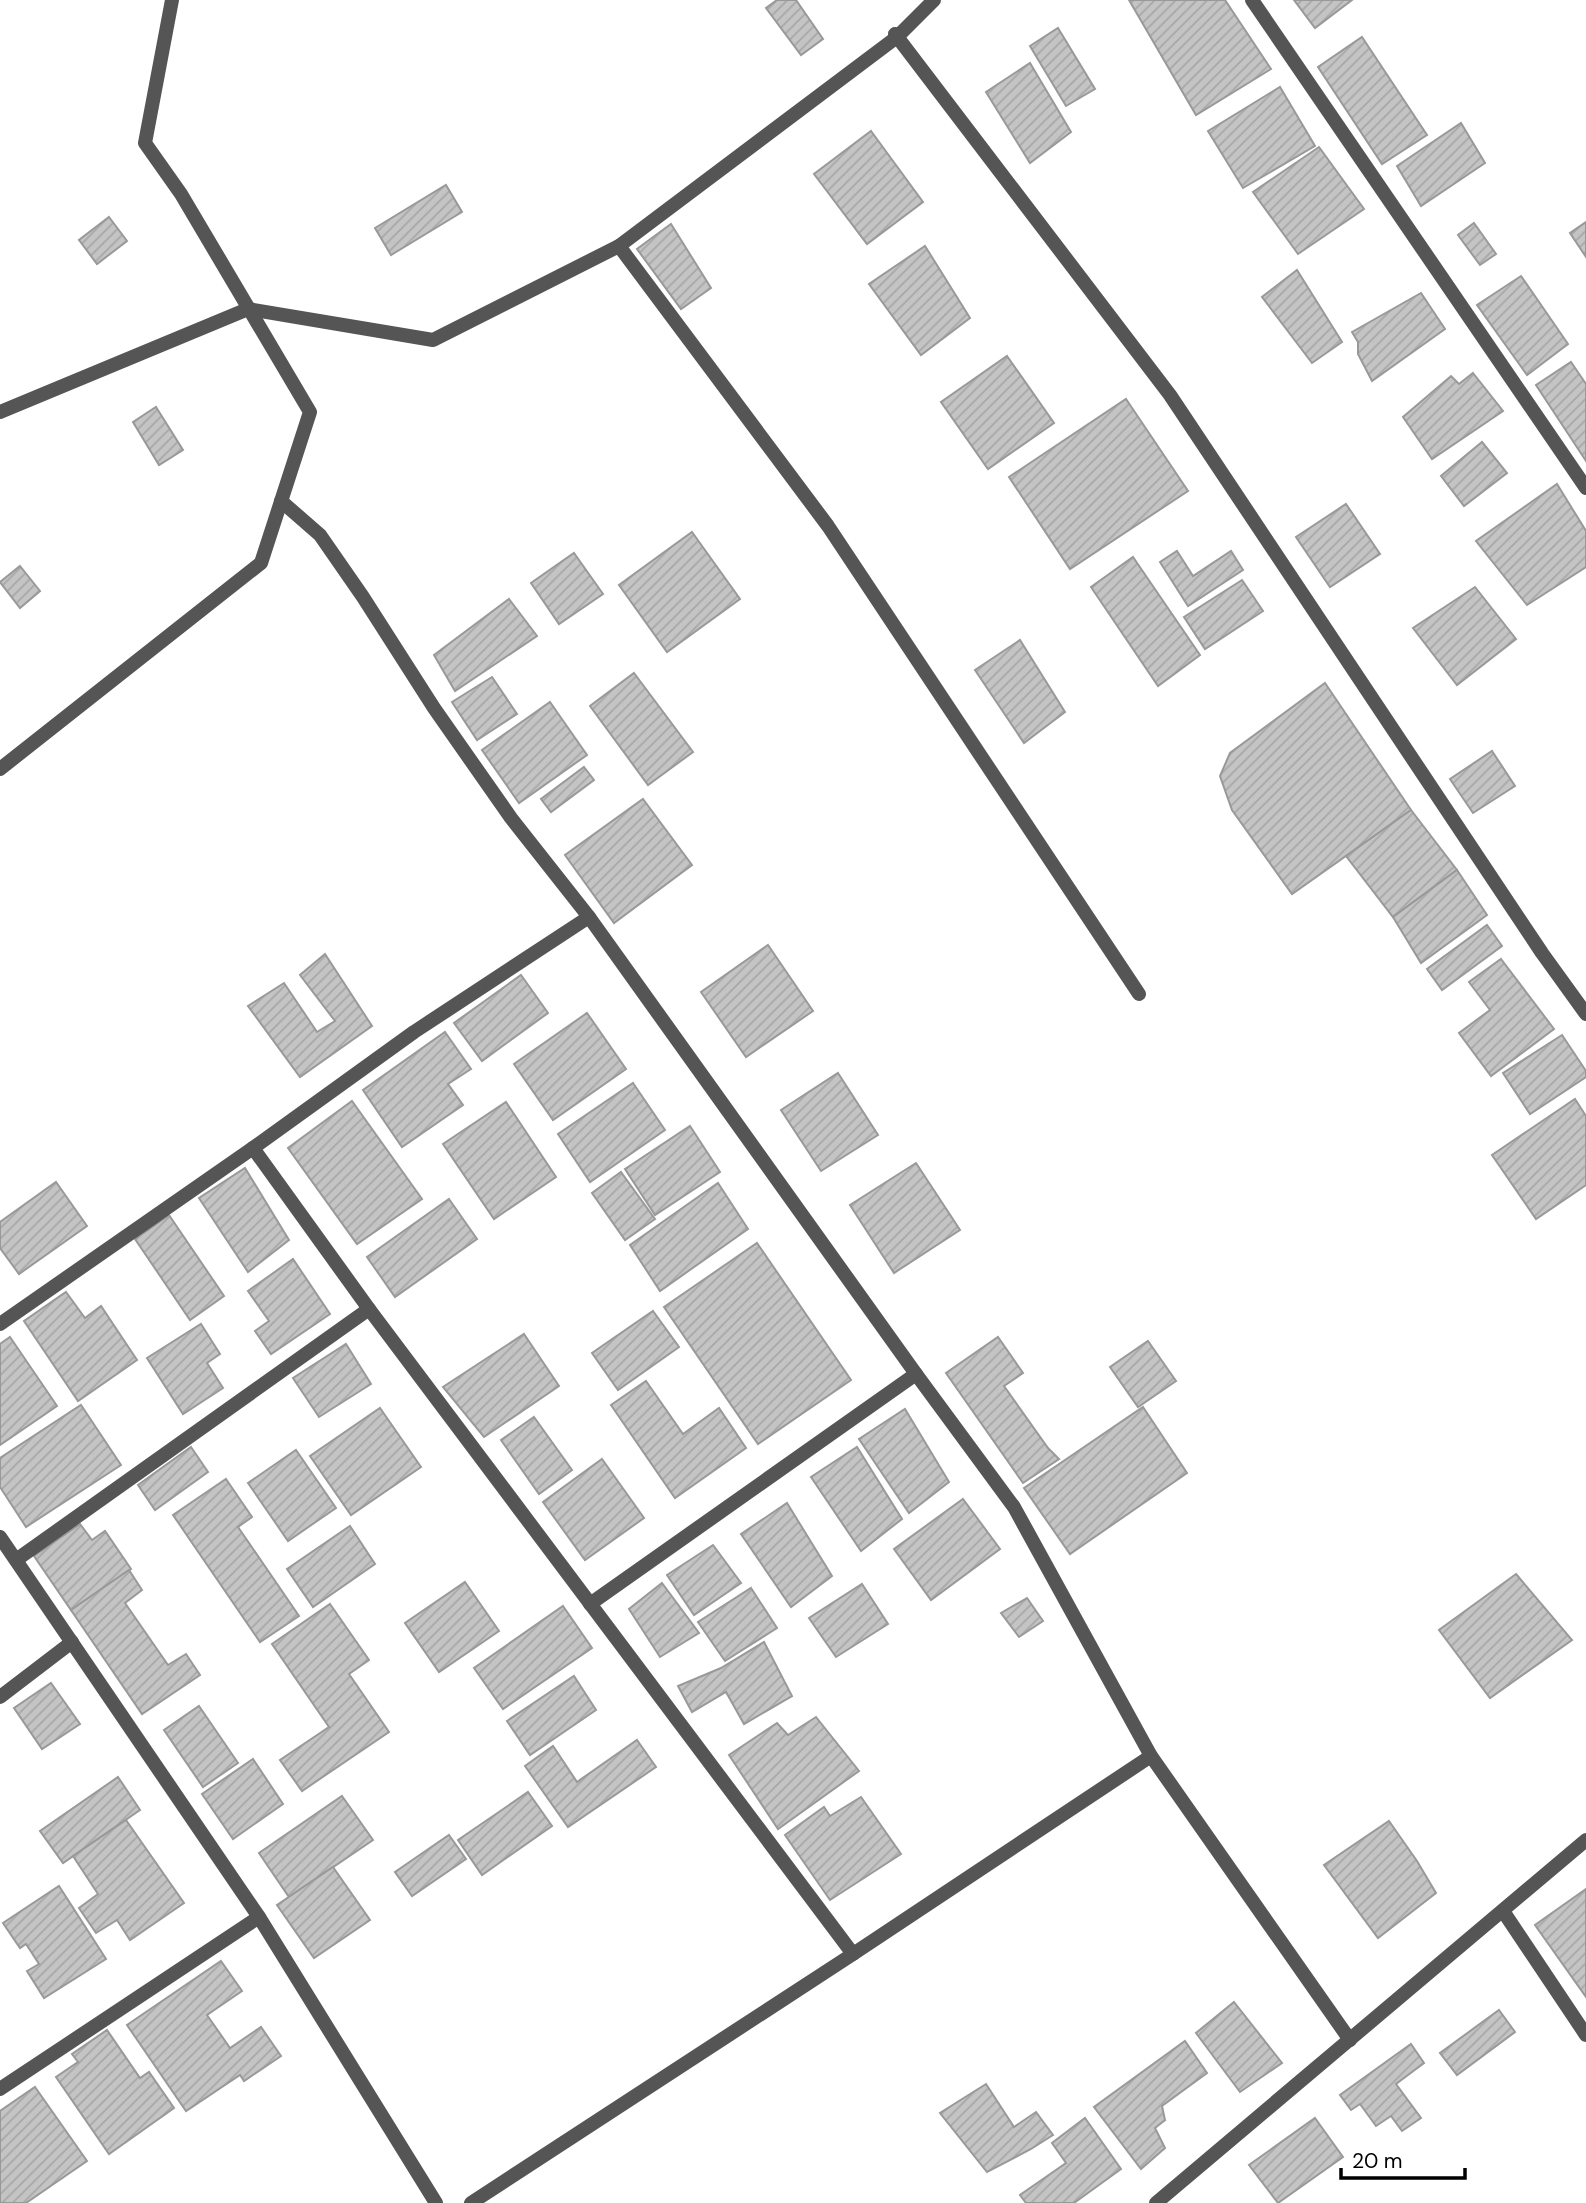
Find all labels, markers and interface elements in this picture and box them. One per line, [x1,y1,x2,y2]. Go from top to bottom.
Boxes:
scale bar [1341,2136,1465,2180]
text: 20 m [1352,2147,1403,2175]

